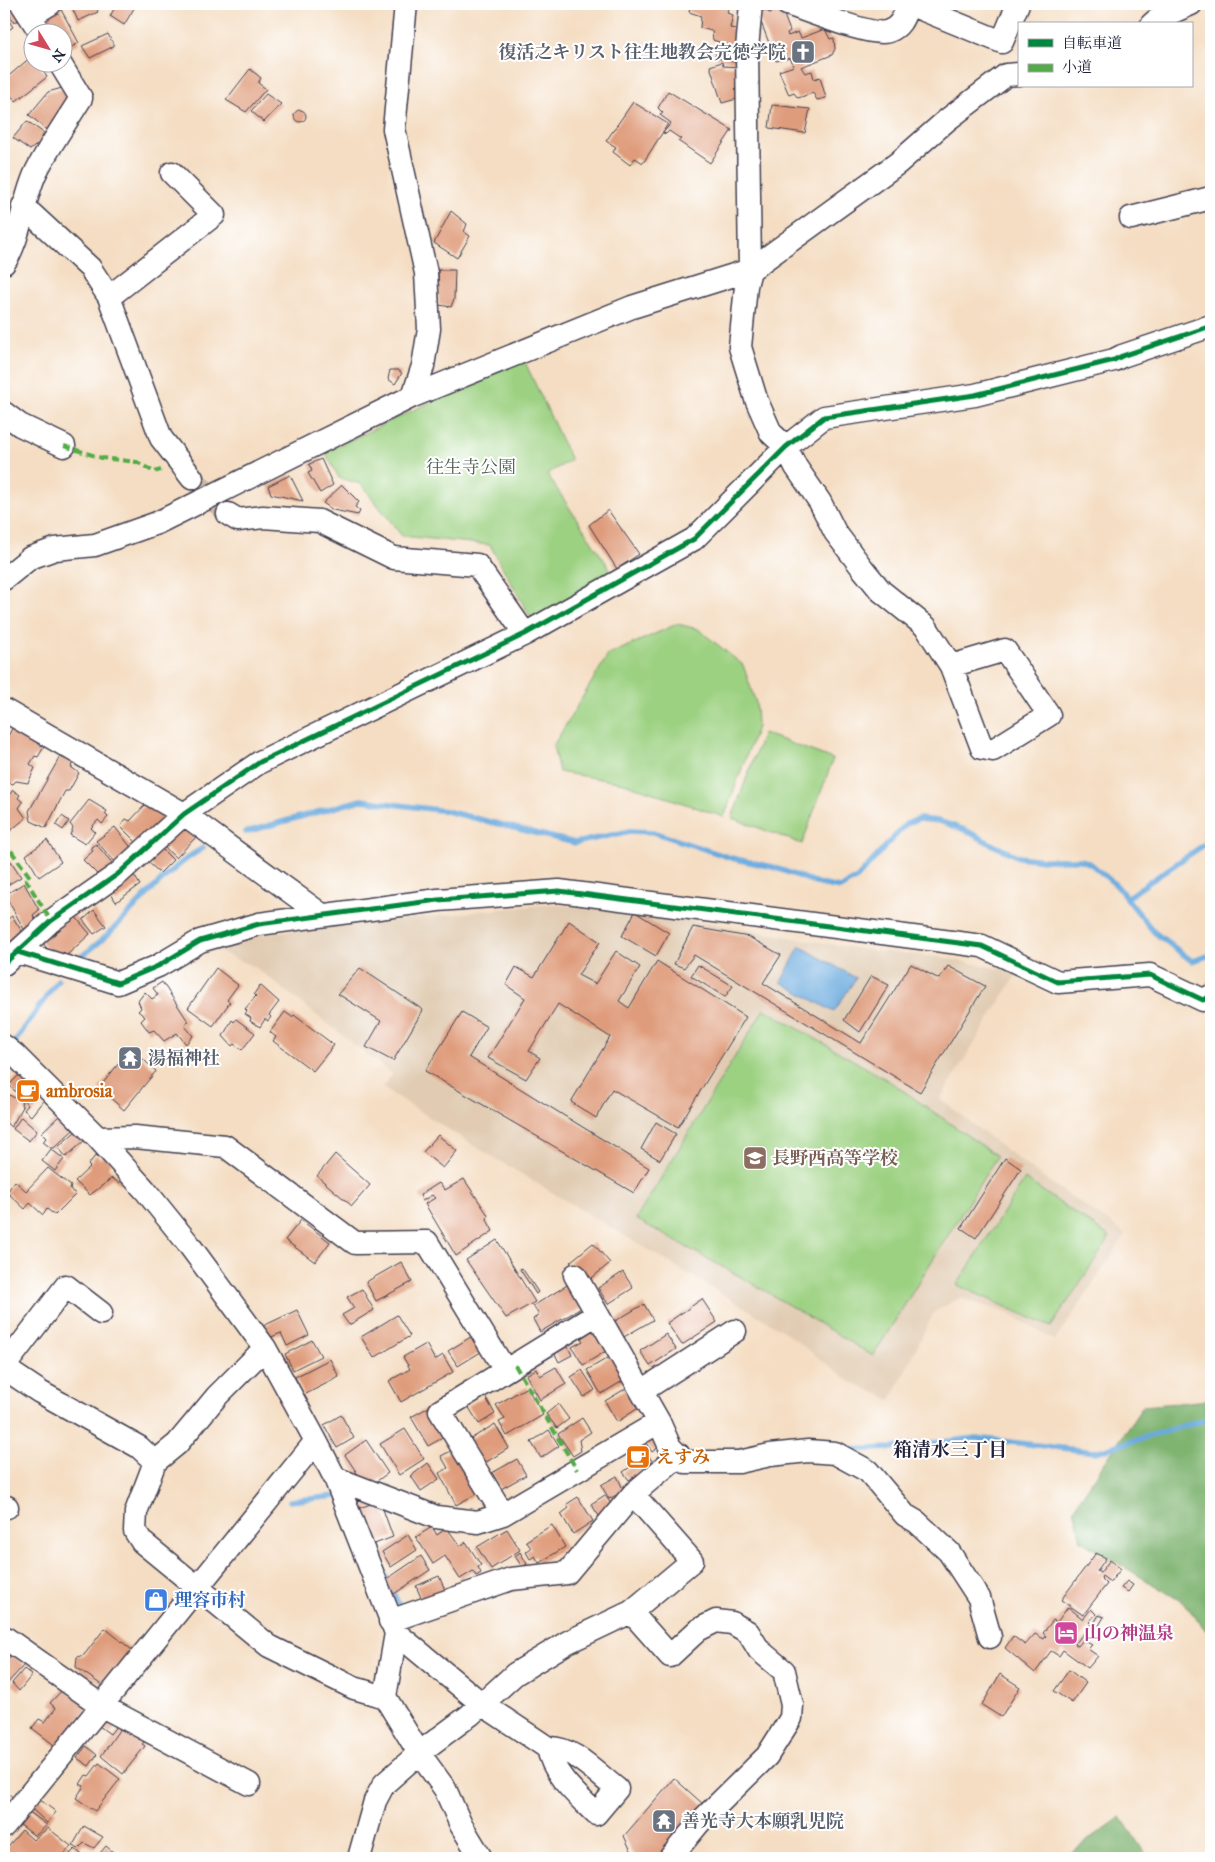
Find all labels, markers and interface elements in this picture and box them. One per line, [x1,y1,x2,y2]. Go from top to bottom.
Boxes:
north arrow [22,22,72,72]
legend [1018,22,1192,88]
text: 自転車道 [1062,34,1122,52]
church icon: 復活之キリスト往生地教会完徳学院 [790,39,816,65]
place label: 復活之キリスト往生地教会完徳学院 [498,41,786,63]
text: N [48,46,68,65]
text: 小道 [1062,58,1092,76]
park label: 往生寺公園 [426,456,516,478]
temple icon: 湯福神社 [117,1045,143,1071]
place label: 湯福神社 [148,1047,220,1069]
cafe icon: ambrosia [15,1078,41,1104]
place label: ambrosia [46,1080,113,1102]
school or university icon: 長野西高等学校 [742,1145,768,1171]
place label: 長野西高等学校 [772,1147,898,1169]
district label: 箱清水三丁目 [893,1438,1007,1461]
cafe icon: えすみ [625,1444,651,1470]
place label: えすみ [656,1446,710,1468]
shop icon: 理容市村 [143,1587,169,1613]
place label: 理容市村 [174,1589,246,1611]
hotel icon: 山の神温泉 [1053,1620,1079,1646]
place label: 山の神温泉 [1084,1622,1174,1644]
temple icon: 善光寺大本願乳児院 [651,1808,677,1834]
place label: 善光寺大本願乳児院 [682,1810,844,1832]

